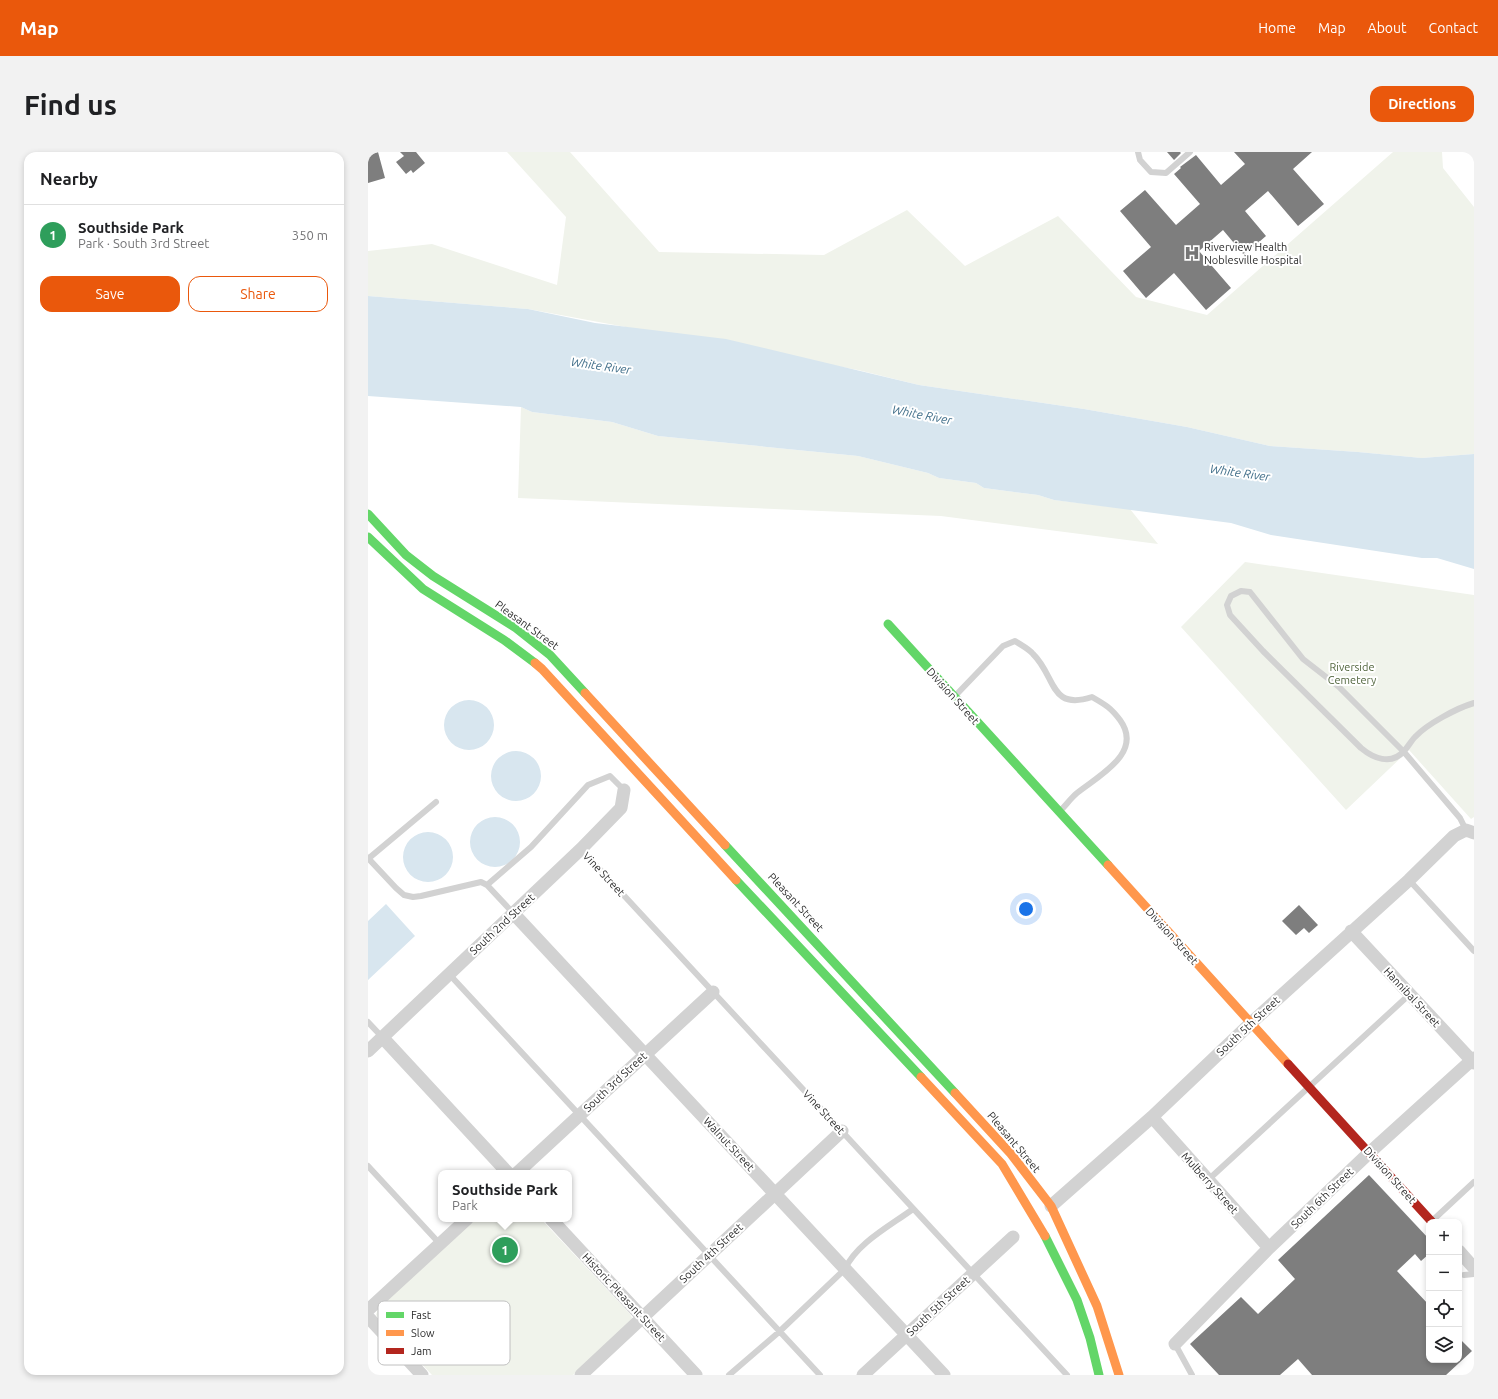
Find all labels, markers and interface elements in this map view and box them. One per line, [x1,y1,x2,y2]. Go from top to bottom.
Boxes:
text: Map [20,17,59,39]
text: Home [1258,20,1296,36]
text: Map [1318,20,1346,36]
text: About [1368,20,1407,36]
text: Contact [1429,20,1478,36]
button: Directions [1370,86,1474,122]
text: Find us [24,89,117,120]
text: Nearby [40,169,98,188]
text: Southside Park [78,219,184,236]
text: 1 [49,228,57,242]
text: 350 m [292,228,328,242]
text: Park · South 3rd Street [78,236,209,250]
place label: Riverview Health Noblesville Hospital [1204,241,1302,266]
hospital icon: Riverview Health Noblesville Hospital [1183,244,1201,262]
button: Save [40,276,180,312]
button: Share [188,276,328,312]
water label: White River [570,355,632,376]
water label: White River [891,402,953,427]
water label: White River [1209,462,1271,483]
street label: Pleasant Street [493,598,562,652]
park label: Riverside Cemetery [1328,661,1377,686]
street label: Division Street [924,665,982,727]
street label: Vine Street [581,850,628,899]
street label: Pleasant Street [766,870,827,934]
street label: South 2nd Street [467,891,537,957]
your location [1016,899,1036,919]
street label: Division Street [1143,905,1201,967]
street label: Hannibal Street [1381,965,1443,1030]
street label: South 5th Street [1214,993,1282,1058]
street label: South 3rd Street [581,1049,649,1114]
street label: Vine Street [801,1088,848,1137]
street label: Pleasant Street [985,1109,1043,1175]
street label: Walnut Street [701,1115,757,1174]
street label: Division Street [1361,1144,1419,1206]
street label: Mulberry Street [1179,1150,1241,1217]
street label: South 6th Street [1288,1165,1356,1231]
popup [438,1170,572,1222]
text: Southside Park [452,1181,558,1198]
text: Park [452,1198,478,1212]
map controls [1426,1219,1462,1363]
button: + [1426,1219,1462,1255]
street label: South 4th Street [677,1220,745,1285]
pin: 1 [492,1235,518,1265]
street label: Historic Pleasant Street [580,1251,668,1344]
button: − [1426,1255,1462,1291]
street label: South 5th Street [904,1273,972,1338]
button: locate [1426,1291,1462,1327]
legend [378,1301,510,1365]
text: Fast [411,1309,432,1321]
text: Slow [411,1327,435,1339]
button: layers [1426,1327,1462,1363]
text: Jam [411,1345,432,1357]

